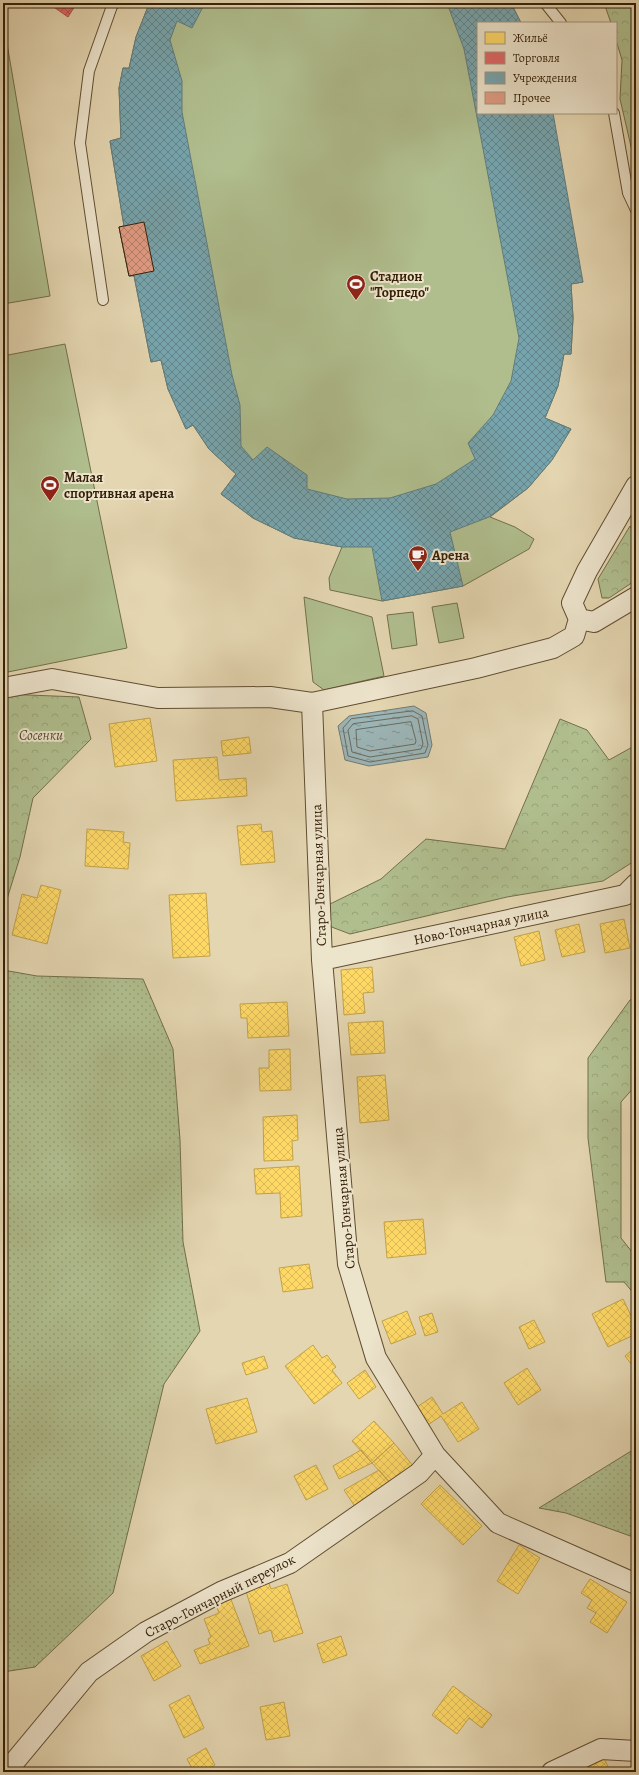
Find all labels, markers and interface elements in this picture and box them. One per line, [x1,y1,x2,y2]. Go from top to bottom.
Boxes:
legend [477,22,617,114]
text: Жильё [513,30,548,46]
text: Торговля [513,50,560,66]
text: Учреждения [513,70,577,86]
text: Прочее [513,90,551,106]
place label: Стадион "Торпедо" [370,267,430,302]
sports icon: Стадион "Торпедо" [345,273,367,301]
place label: Малая спортивная арена [64,468,175,503]
sports icon: Малая спортивная арена [39,474,61,502]
cafe icon: Арена [407,544,429,572]
place label: Арена [431,546,470,565]
park label: Сосенки [19,726,63,745]
street label: Старо-Гончарная улица [307,803,331,946]
street label: Ново-Гончарная улица [412,902,551,950]
street label: Старо-Гончарная улица [328,1126,360,1270]
street label: Старо-Гончарный переулок [141,1550,299,1642]

